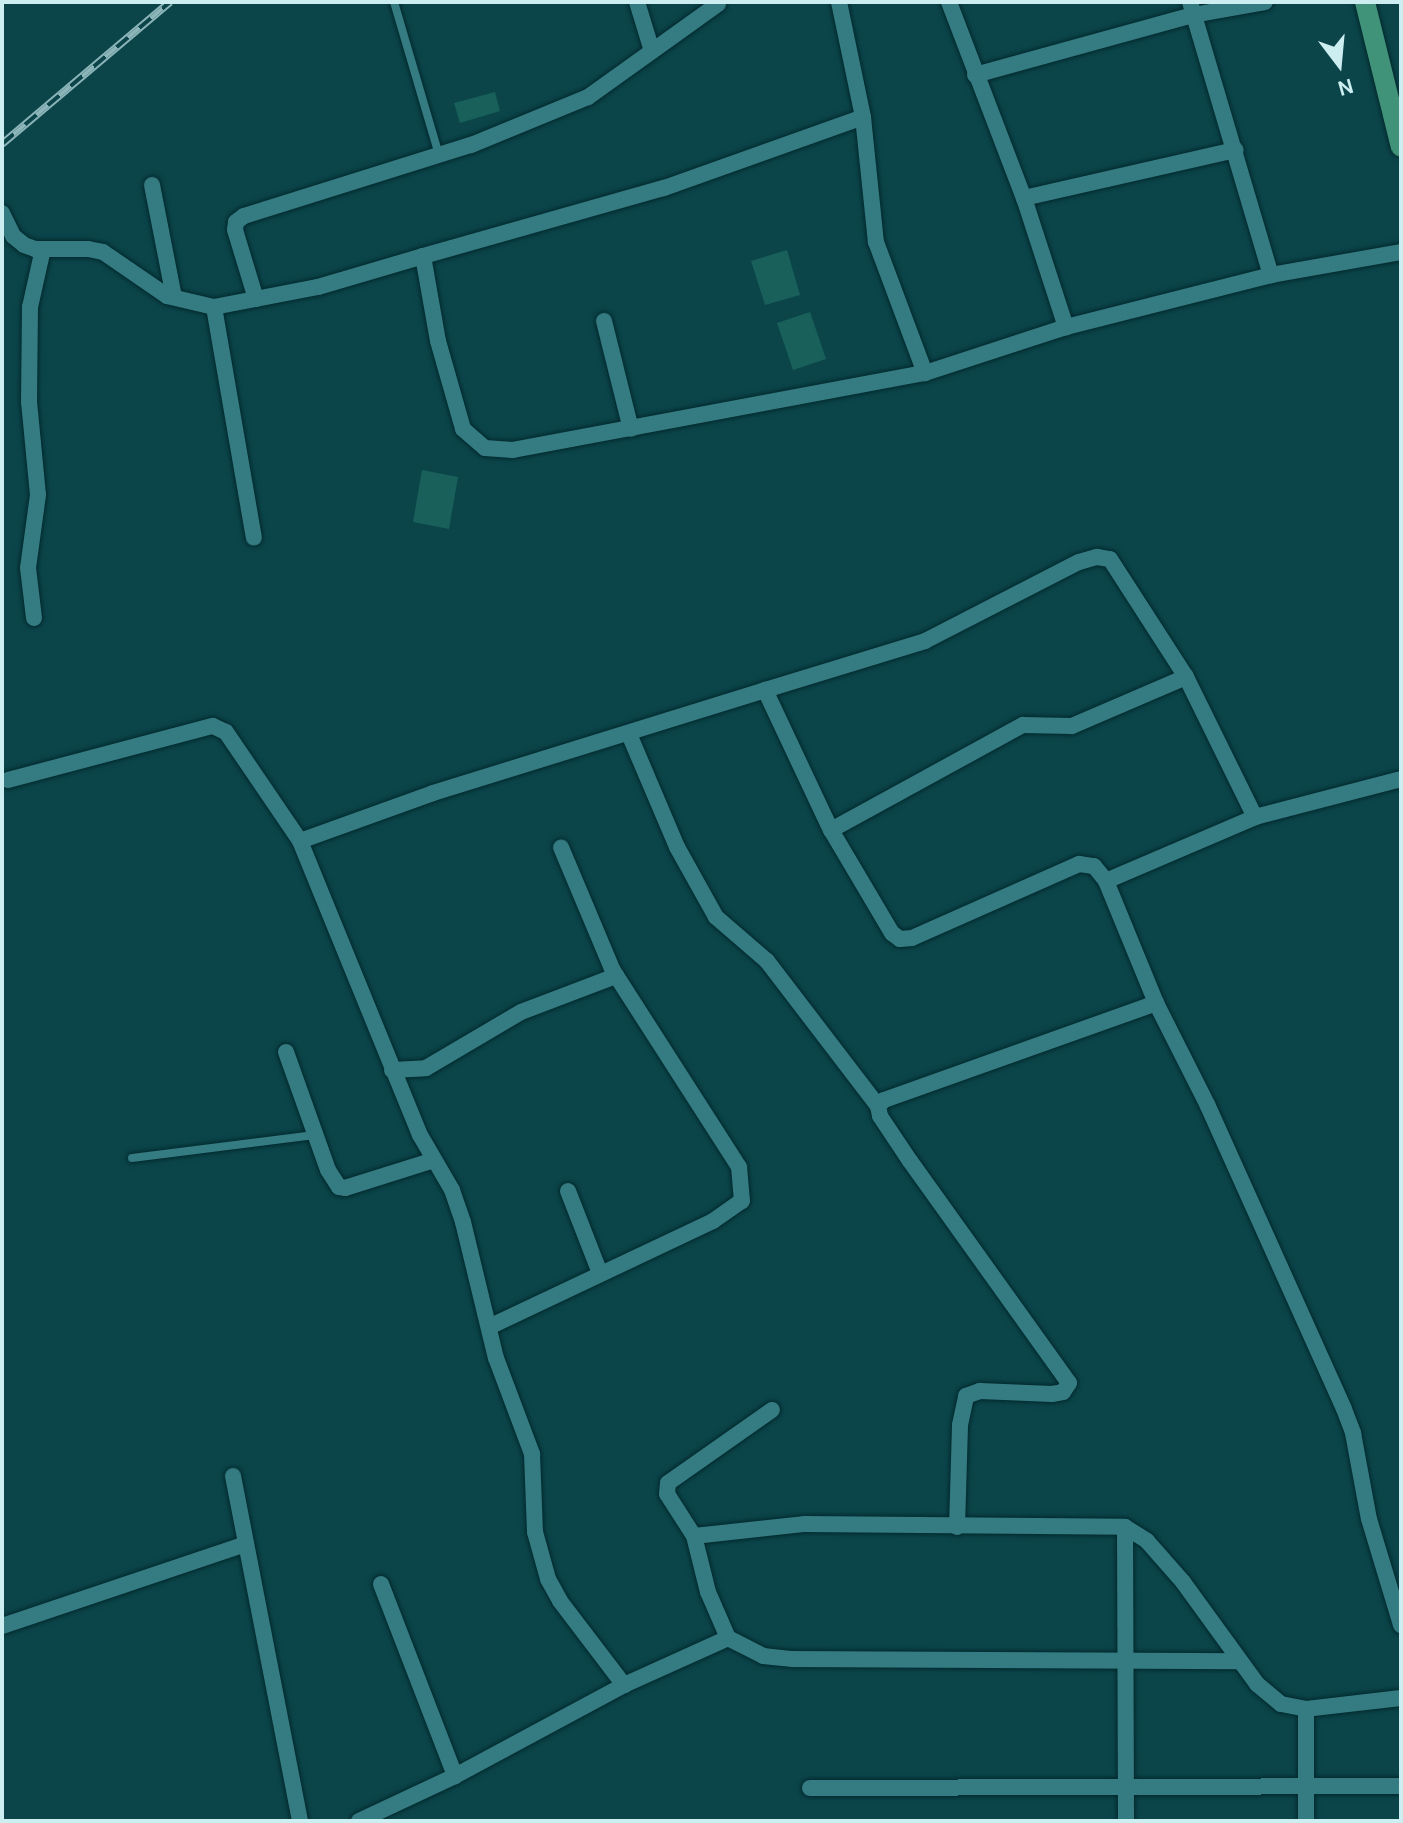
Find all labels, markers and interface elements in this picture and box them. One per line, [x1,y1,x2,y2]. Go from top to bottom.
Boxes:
north arrow [1299,24,1379,104]
text: N [1334,72,1357,102]

